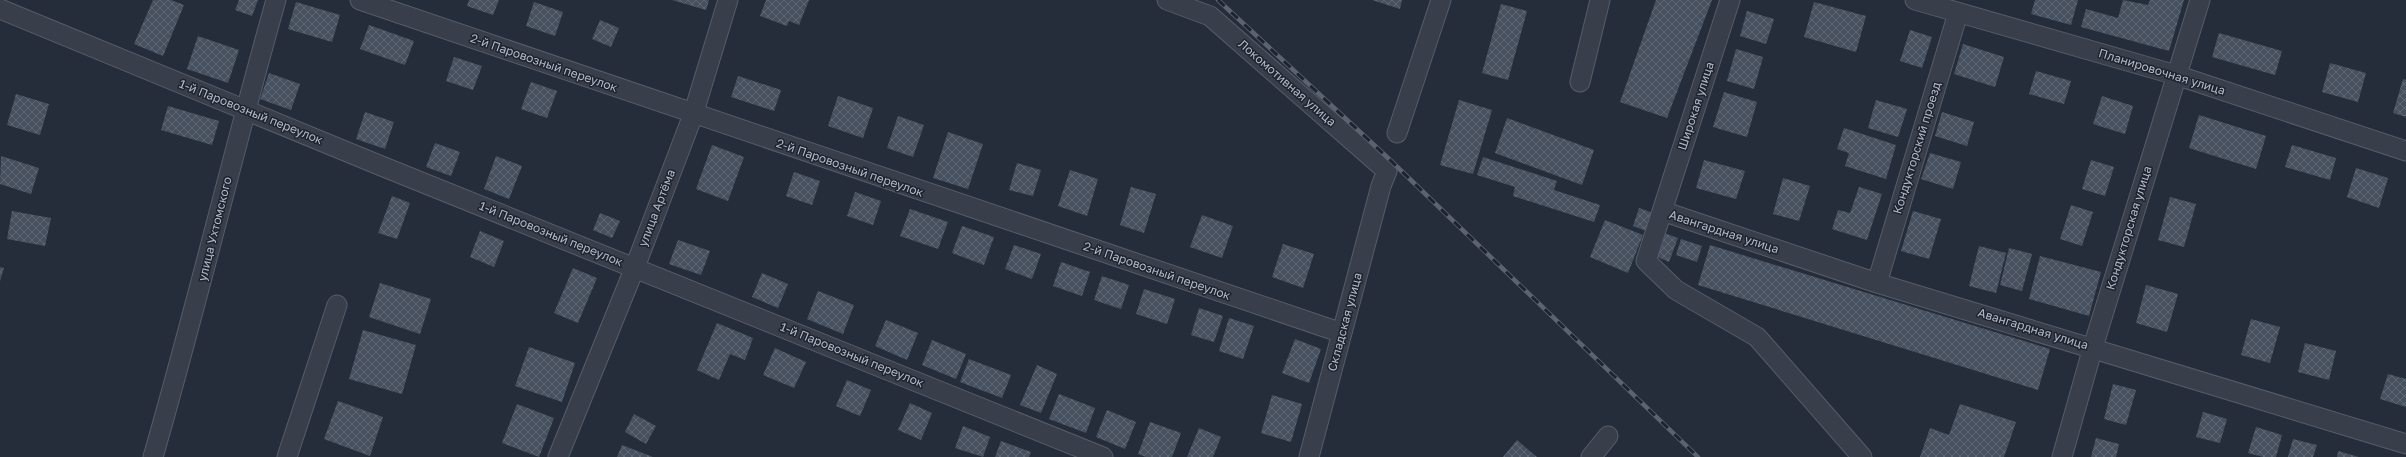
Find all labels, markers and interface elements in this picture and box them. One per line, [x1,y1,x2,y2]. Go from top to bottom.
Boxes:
street label: 2-й Паровозный переулок [469,30,620,95]
street label: Локомотивная улица [1235,36,1339,129]
street label: Планировочная улица [2097,45,2227,98]
street label: Широкая улица [1674,60,1717,152]
street label: 1-й Паровозный переулок [177,76,325,147]
street label: Кондукторский проезд [1889,80,1944,216]
street label: 2-й Паровозный переулок [775,135,926,200]
street label: Кондукторская улица [2103,164,2155,292]
street label: улица Артёма [635,167,678,249]
street label: улица Ухтомского [194,175,235,283]
street label: 1-й Паровозный переулок [477,198,625,269]
street label: Авангардная улица [1667,207,1781,256]
street label: 2-й Паровозный переулок [1082,238,1233,303]
street label: Складская улица [1324,271,1365,373]
street label: Авангардная улица [1976,305,2090,352]
street label: 1-й Паровозный переулок [778,319,926,390]

